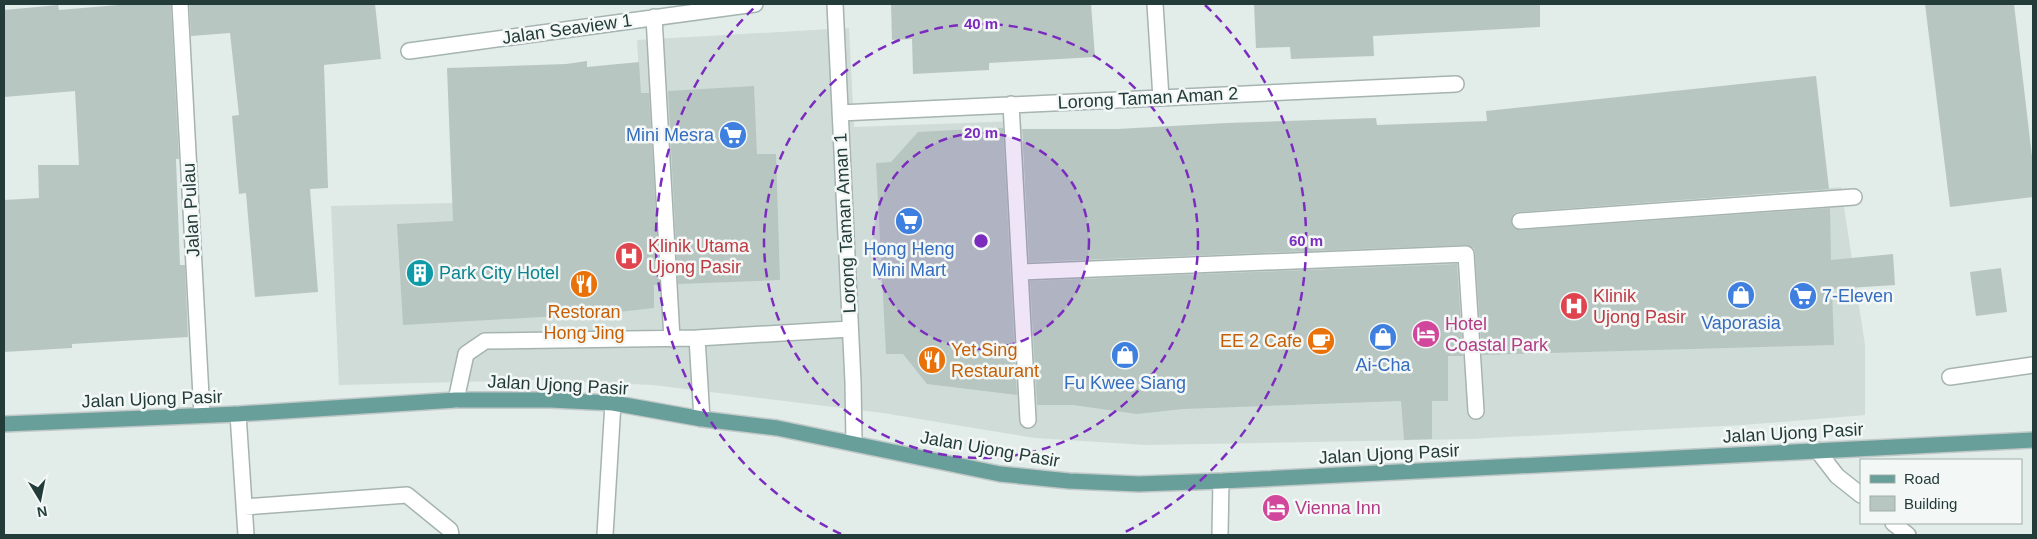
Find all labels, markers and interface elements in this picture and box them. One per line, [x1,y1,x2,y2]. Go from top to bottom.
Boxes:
street label: Jalan Seaview 1 [501,10,633,48]
text: 40 m [964,15,998,32]
street label: Lorong Taman Aman 2 [1057,83,1239,113]
supermarket icon: Mini Mesra [718,120,748,150]
text: 20 m [964,124,998,141]
place label: Mini Mesra [626,125,715,145]
street label: Lorong Taman Aman 1 [830,132,860,314]
street label: Jalan Pulau [179,163,203,257]
supermarket icon: Hong Heng Mini Mart [894,206,924,236]
centre of rings [972,232,990,250]
text: 60 m [1289,232,1323,249]
place label: Klinik Utama Ujong Pasir [648,236,750,277]
place label: Hong Heng Mini Mart [863,239,955,280]
hospital icon: Klinik Utama Ujong Pasir [614,241,644,271]
building icon: Park City Hotel [405,258,435,288]
place label: Park City Hotel [439,263,559,283]
restaurant icon: Restoran Hong Jing [569,269,599,299]
shop icon: Vaporasia [1726,280,1756,310]
supermarket icon: 7-Eleven [1788,281,1818,311]
place label: Klinik Ujong Pasir [1593,286,1686,327]
place label: 7-Eleven [1822,286,1893,306]
hospital icon: Klinik Ujong Pasir [1559,291,1589,321]
place label: Restoran Hong Jing [543,302,625,343]
place label: Vaporasia [1701,313,1782,333]
place label: Hotel Coastal Park [1445,314,1549,355]
hotel icon: Hotel Coastal Park [1411,319,1441,349]
shop icon: Ai-Cha [1368,322,1398,352]
cafe icon: EE 2 Cafe [1306,326,1336,356]
place label: EE 2 Cafe [1220,331,1302,351]
place label: Yet Sing Restaurant [951,340,1039,381]
shop icon: Fu Kwee Siang [1110,340,1140,370]
restaurant icon: Yet Sing Restaurant [917,345,947,375]
place label: Ai-Cha [1355,355,1411,375]
street label: Jalan Ujong Pasir [487,371,629,399]
place label: Fu Kwee Siang [1064,373,1186,393]
street label: Jalan Ujong Pasir [81,387,223,411]
street label: Jalan Ujong Pasir [1722,419,1864,447]
street label: Jalan Ujong Pasir [919,427,1061,471]
street label: Jalan Ujong Pasir [1318,440,1460,468]
legend [1860,459,2022,524]
text: Road [1904,470,1940,487]
north arrow [15,474,65,524]
hotel icon: Vienna Inn [1261,493,1291,523]
text: Building [1904,495,1957,512]
place label: Vienna Inn [1295,498,1381,518]
text: N [36,503,49,521]

